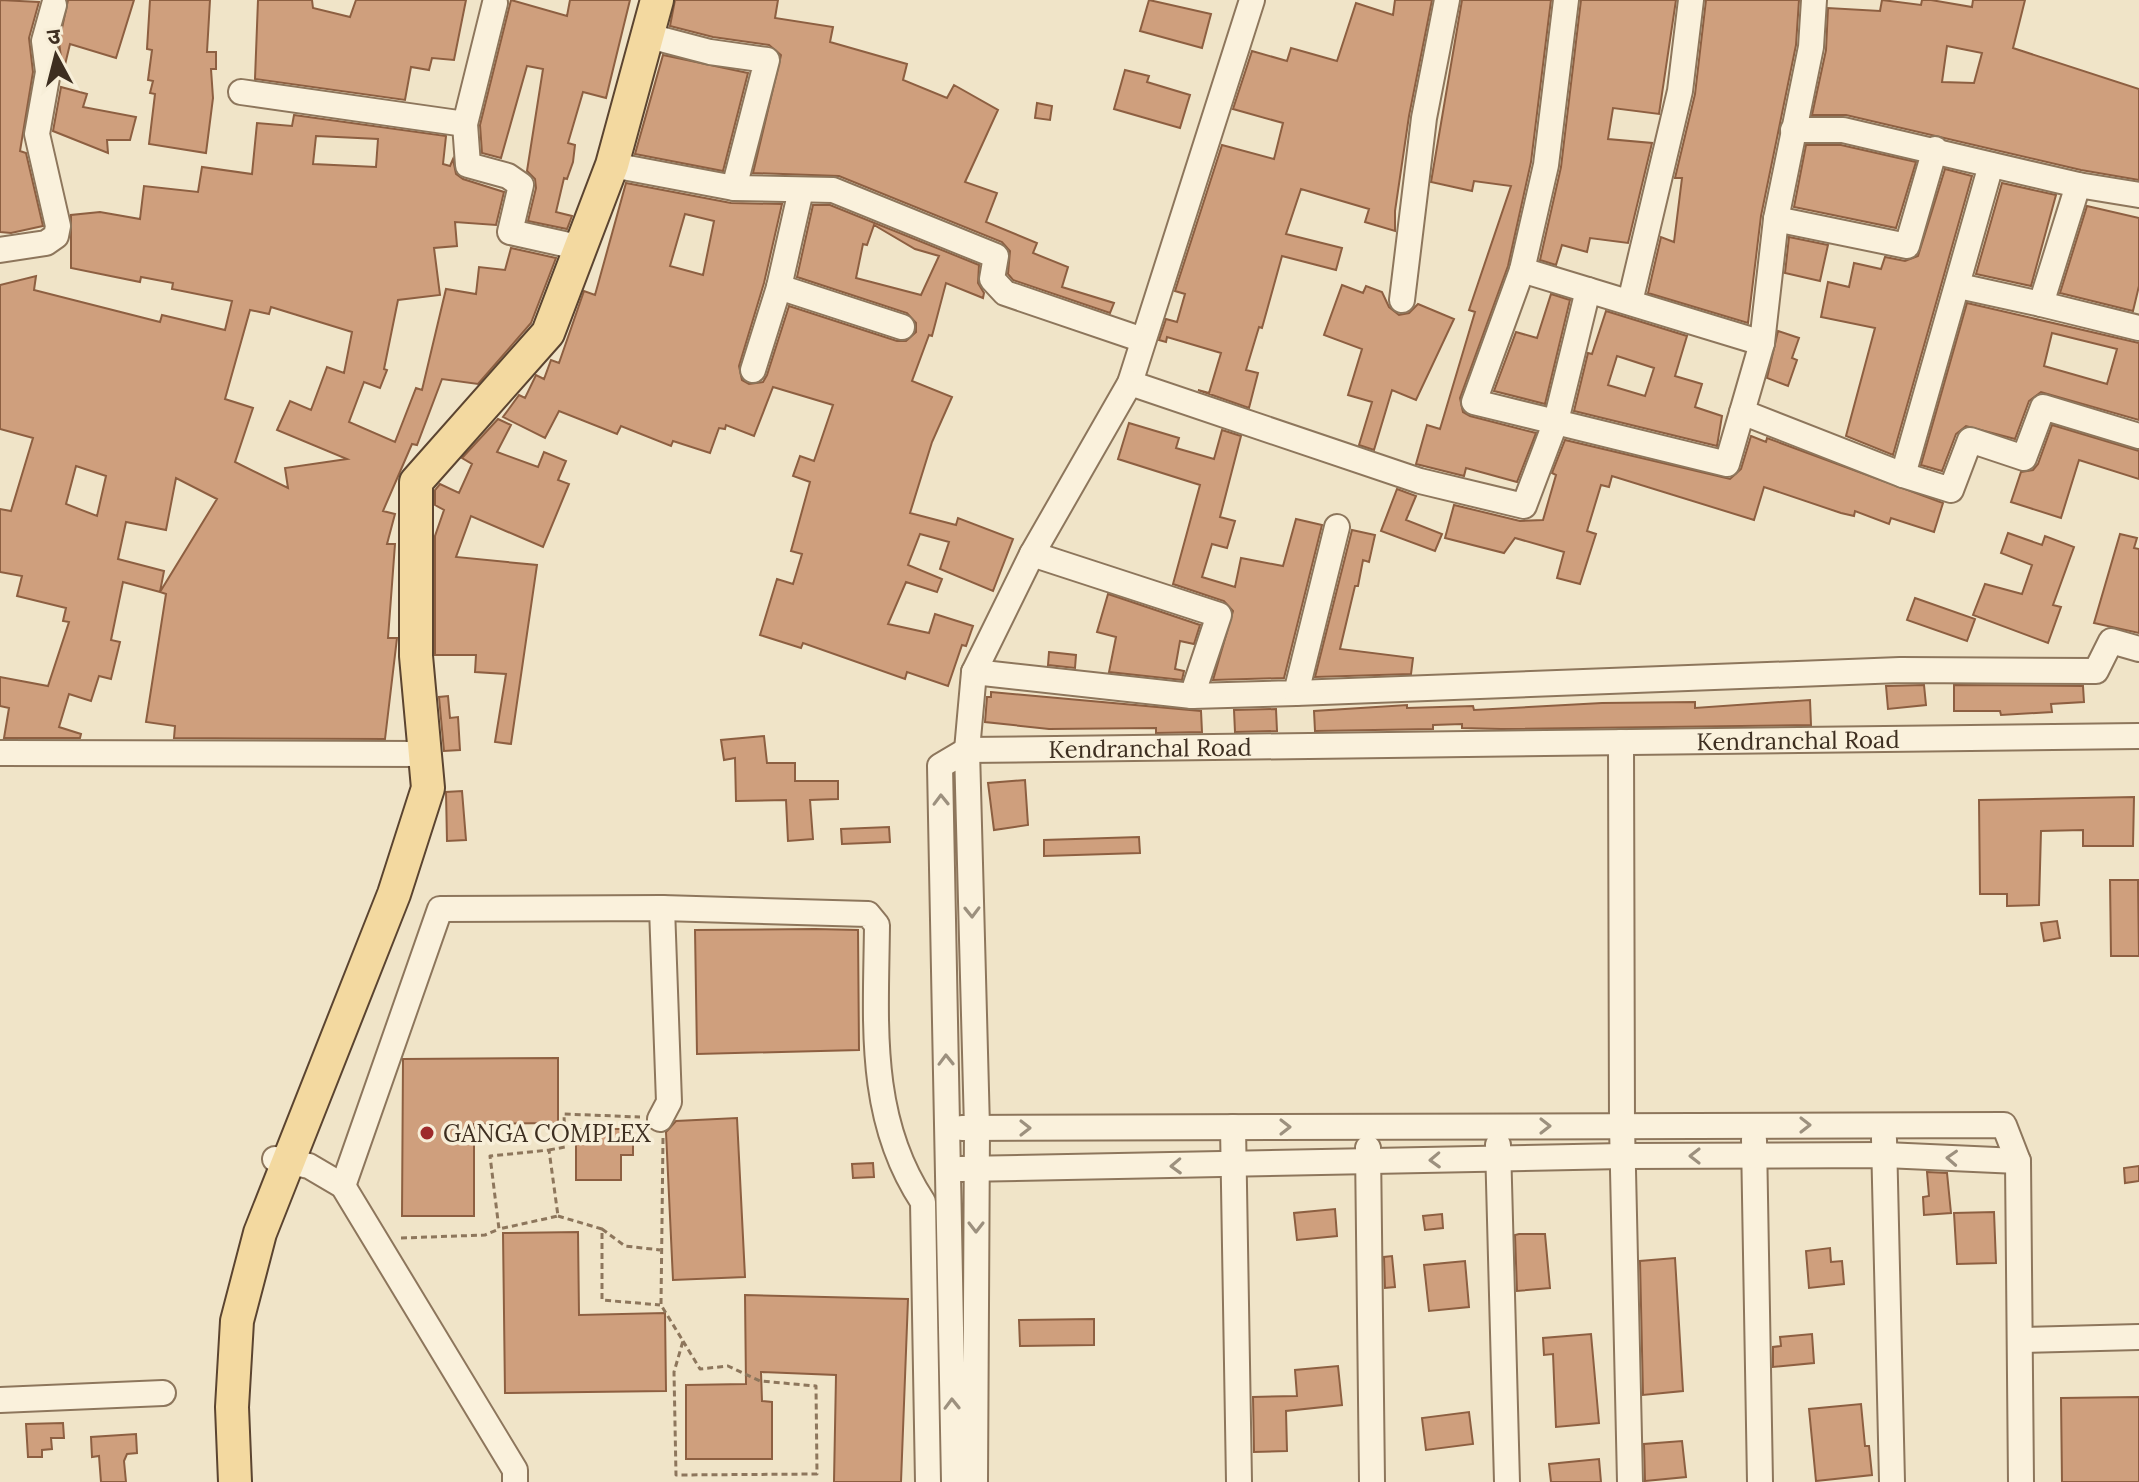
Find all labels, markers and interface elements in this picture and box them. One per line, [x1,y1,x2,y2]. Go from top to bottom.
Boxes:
north arrow [16,16,96,96]
text: उ [45,21,63,51]
street label: Kendranchal Road [1696,723,1900,757]
street label: Kendranchal Road [1048,731,1252,765]
one-way arrow [932,793,949,806]
one-way arrow [963,906,980,919]
one-way arrow [937,1053,954,1066]
one-way arrow [1799,1116,1812,1134]
one-way arrow [1539,1117,1552,1135]
place label: GANGA COMPLEX [443,1118,651,1149]
one-way arrow [1279,1118,1292,1136]
one-way arrow [1019,1119,1032,1137]
marker: GANGA COMPLEX [418,1124,436,1142]
one-way arrow [1688,1147,1701,1165]
one-way arrow [1945,1150,1958,1167]
one-way arrow [1428,1151,1441,1168]
one-way arrow [1169,1157,1182,1174]
one-way arrow [967,1221,985,1234]
one-way arrow [943,1397,961,1410]

